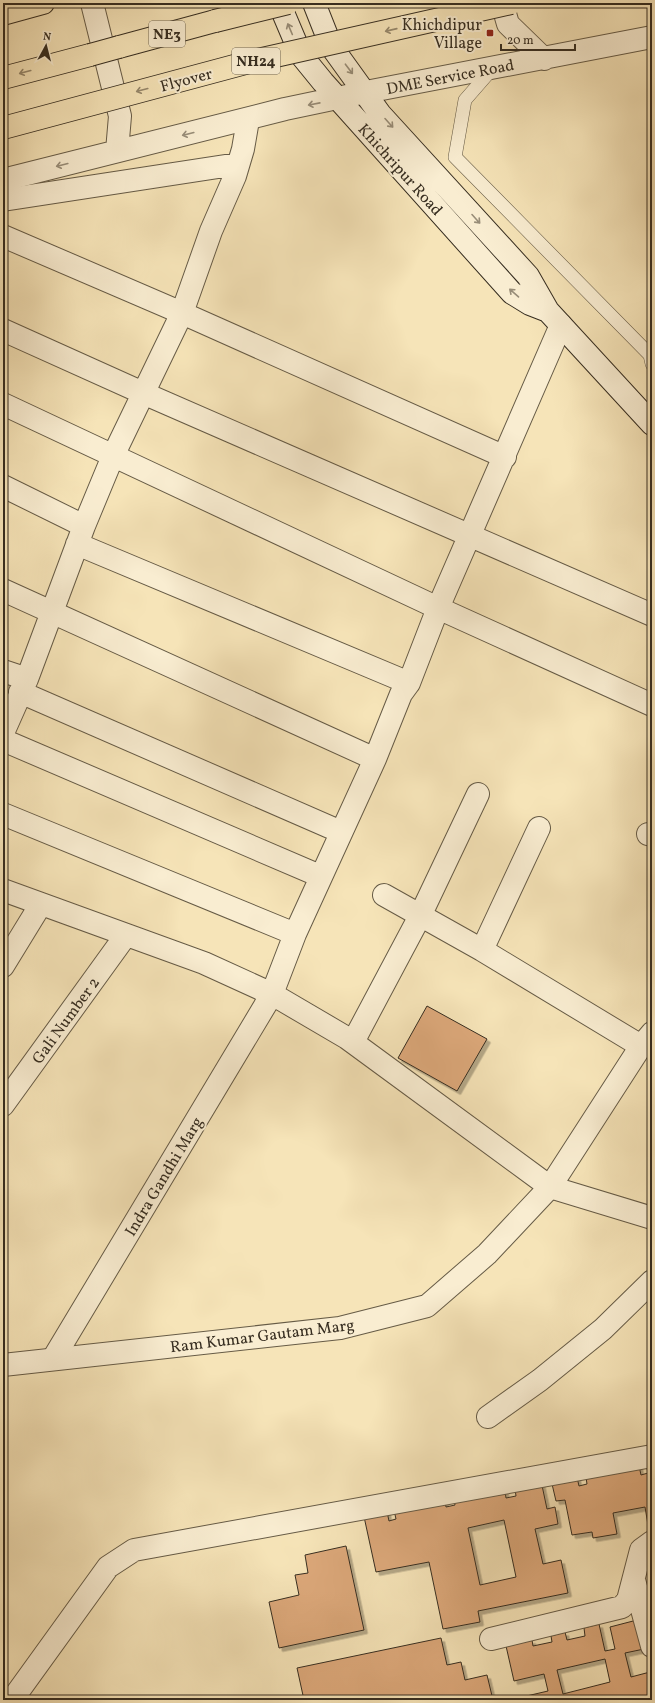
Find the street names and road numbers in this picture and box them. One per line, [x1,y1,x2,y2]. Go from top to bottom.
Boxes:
road number: NE3 [149,21,185,47]
road number: NH24 [232,48,280,74]
street label: DME Service Road [385,55,516,101]
street label: Flyover [158,63,215,98]
street label: Khichripur Road [352,119,447,221]
street label: Gali Number 2 [28,973,106,1069]
street label: Indra Gandhi Marg [120,1113,209,1241]
street label: Ram Kumar Gautam Marg [169,1315,356,1359]

